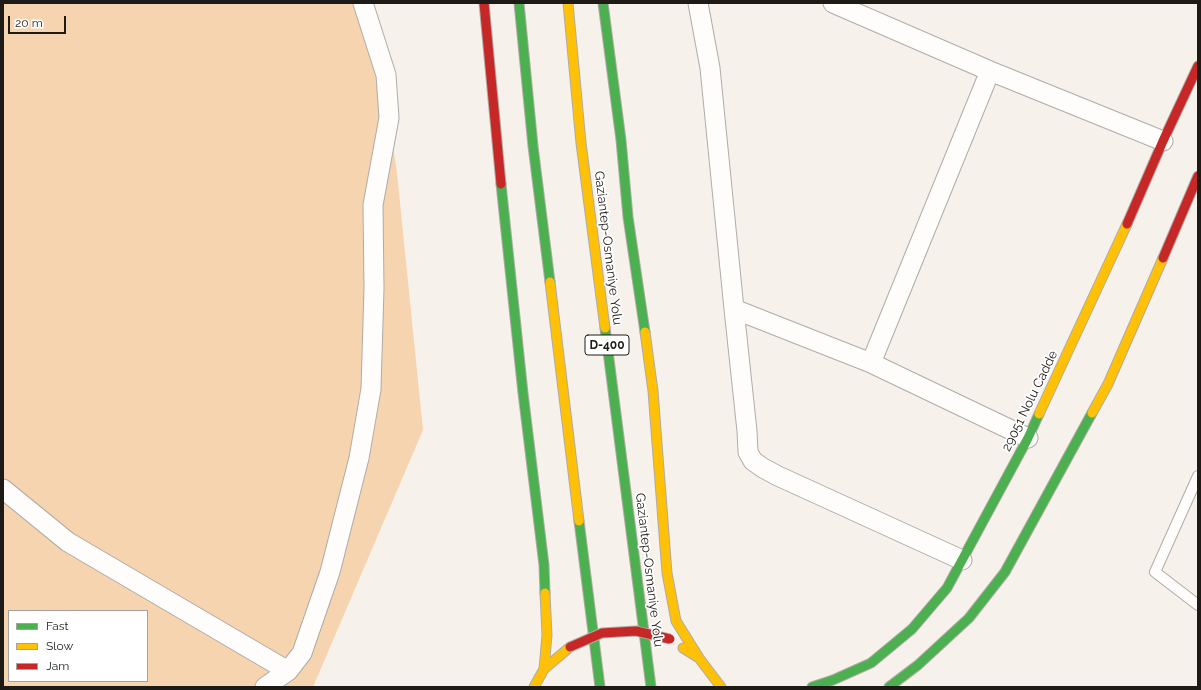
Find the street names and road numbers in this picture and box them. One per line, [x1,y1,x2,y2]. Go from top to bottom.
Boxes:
street label: Gaziantep-Osmaniye Yolu [591,170,625,326]
road number: D-400 [585,335,629,355]
street label: 29051 Nolu Cadde [999,348,1061,454]
street label: Gaziantep-Osmaniye Yolu [632,492,666,648]

